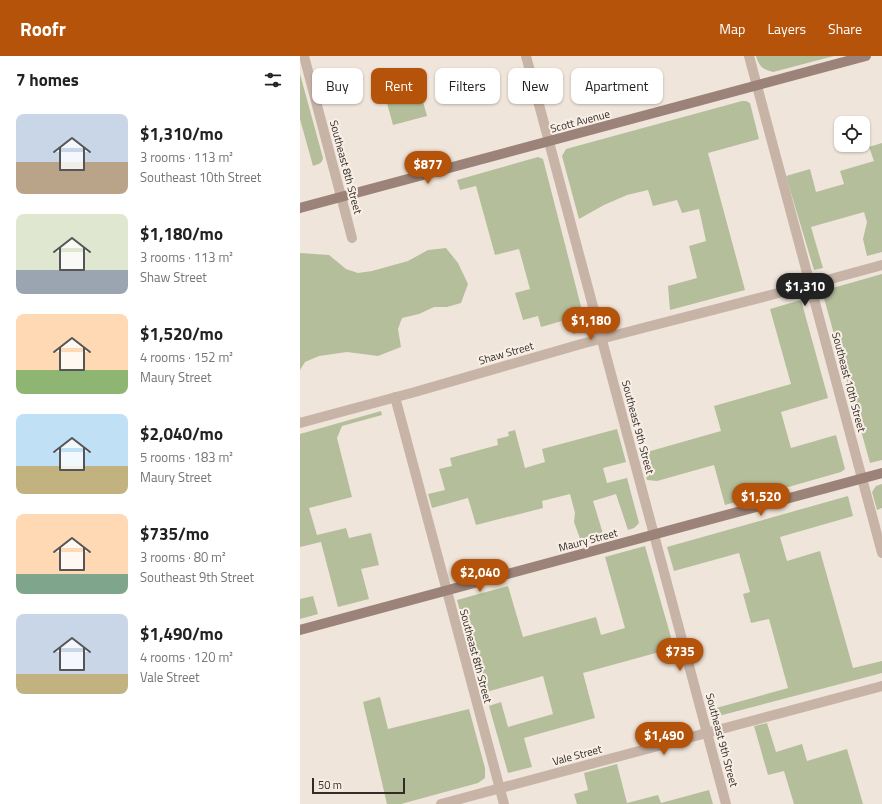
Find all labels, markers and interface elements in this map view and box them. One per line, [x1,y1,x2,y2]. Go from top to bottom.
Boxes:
text: Roofr [20,14,66,43]
text: Map [719,18,745,39]
text: Layers [767,18,806,39]
text: Share [828,18,862,39]
text: 7 homes [16,67,79,93]
chip: Buy [312,68,363,104]
chip: Rent [371,68,427,104]
chip: Filters [435,68,500,104]
chip: New [508,68,563,104]
chip: Apartment [571,68,663,104]
icon: filters [262,69,284,91]
street label: Scott Avenue [548,105,612,137]
map controls [834,116,870,152]
button: locate [834,116,870,152]
street label: Southeast 8th Street [326,118,366,216]
text: $1,310/mo [140,121,223,147]
icon: home [48,130,96,178]
text: 3 rooms · 113 m² [140,147,233,167]
pin: $877 [404,151,452,185]
text: $877 [413,154,443,174]
text: Southeast 10th Street [140,167,261,187]
text: $1,180/mo [140,221,223,247]
icon: home [48,230,96,278]
text: 3 rooms · 113 m² [140,247,233,267]
text: Shaw Street [140,267,207,287]
pin: $1,310 [772,273,838,307]
text: $1,310 [785,276,825,296]
pin: $1,180 [558,307,624,341]
text: $1,180 [571,310,611,330]
text: $1,520/mo [140,321,223,347]
icon: home [48,330,96,378]
street label: Southeast 10th Street [828,330,870,434]
street label: Shaw Street [477,337,536,368]
text: 4 rooms · 152 m² [140,347,233,367]
text: Maury Street [140,367,212,387]
street label: Southeast 9th Street [618,378,658,476]
text: $2,040/mo [140,421,223,447]
icon: home [48,430,96,478]
text: 5 rooms · 183 m² [140,447,233,467]
text: Maury Street [140,467,212,487]
pin: $1,520 [728,483,794,517]
text: $1,520 [741,486,781,506]
text: $735/mo [140,521,209,547]
street label: Maury Street [557,524,619,556]
icon: home [48,530,96,578]
text: 3 rooms · 80 m² [140,547,226,567]
pin: $2,040 [447,559,513,593]
text: $2,040 [460,562,500,582]
text: Southeast 9th Street [140,567,254,587]
street label: Southeast 8th Street [456,607,496,705]
text: $1,490/mo [140,621,223,647]
icon: home [48,630,96,678]
pin: $735 [656,638,704,672]
text: $735 [665,641,695,661]
text: 4 rooms · 120 m² [140,647,233,667]
text: Vale Street [140,667,200,687]
street label: Southeast 9th Street [702,691,742,789]
pin: $1,490 [631,722,697,756]
text: $1,490 [644,725,684,745]
street label: Vale Street [551,741,604,769]
scale bar [312,776,405,795]
text: 50 m [318,777,342,793]

